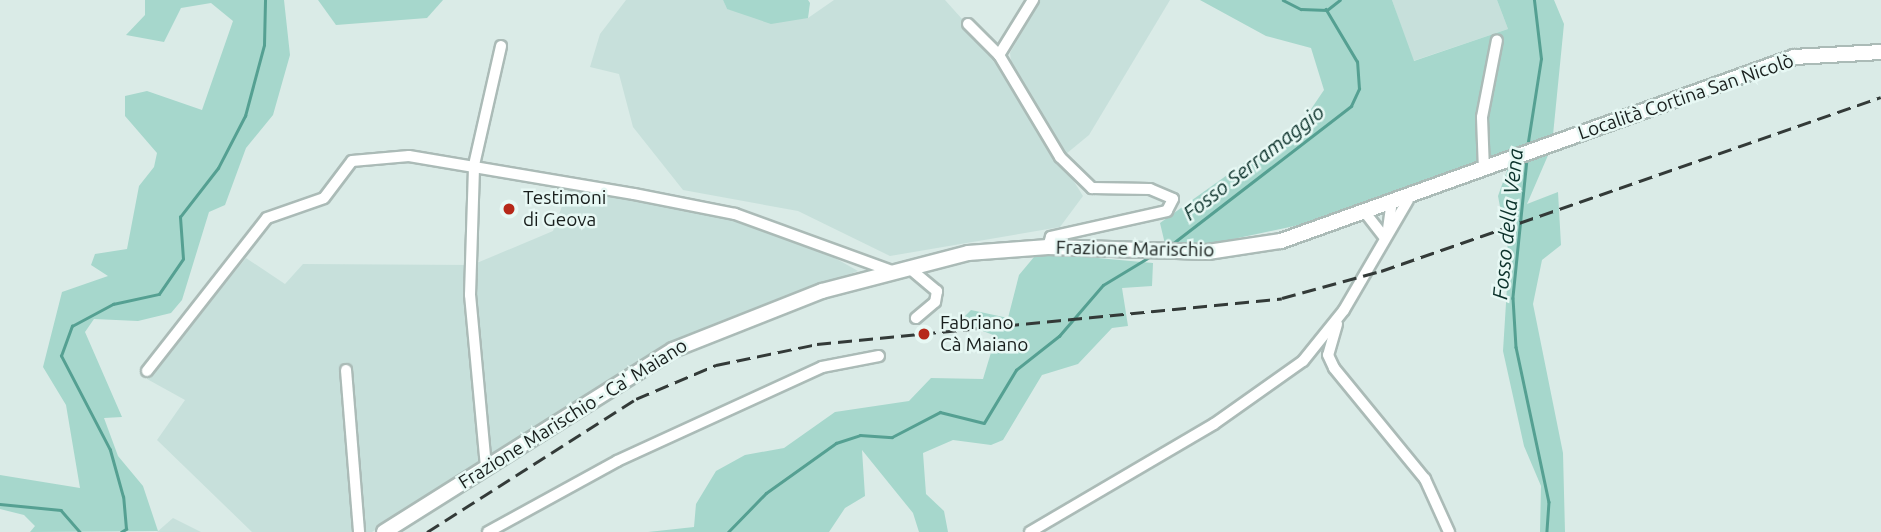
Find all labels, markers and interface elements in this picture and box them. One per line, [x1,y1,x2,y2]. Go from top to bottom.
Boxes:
street label: Località Cortina San Nicolò [1575,49,1797,145]
water label: Fosso Serramaggio [1177,99,1329,225]
water label: Fosso della Vena [1487,147,1527,301]
place label: Testimoni di Geova [523,187,606,231]
marker: Testimoni di Geova [501,201,517,217]
street label: Frazione Marischio [1056,236,1214,262]
place label: Fabriano Cà Maiano [940,312,1028,356]
marker: Fabriano Cà Maiano [914,324,934,344]
street label: Frazione Marischio - Ca' Maiano [454,334,692,494]

